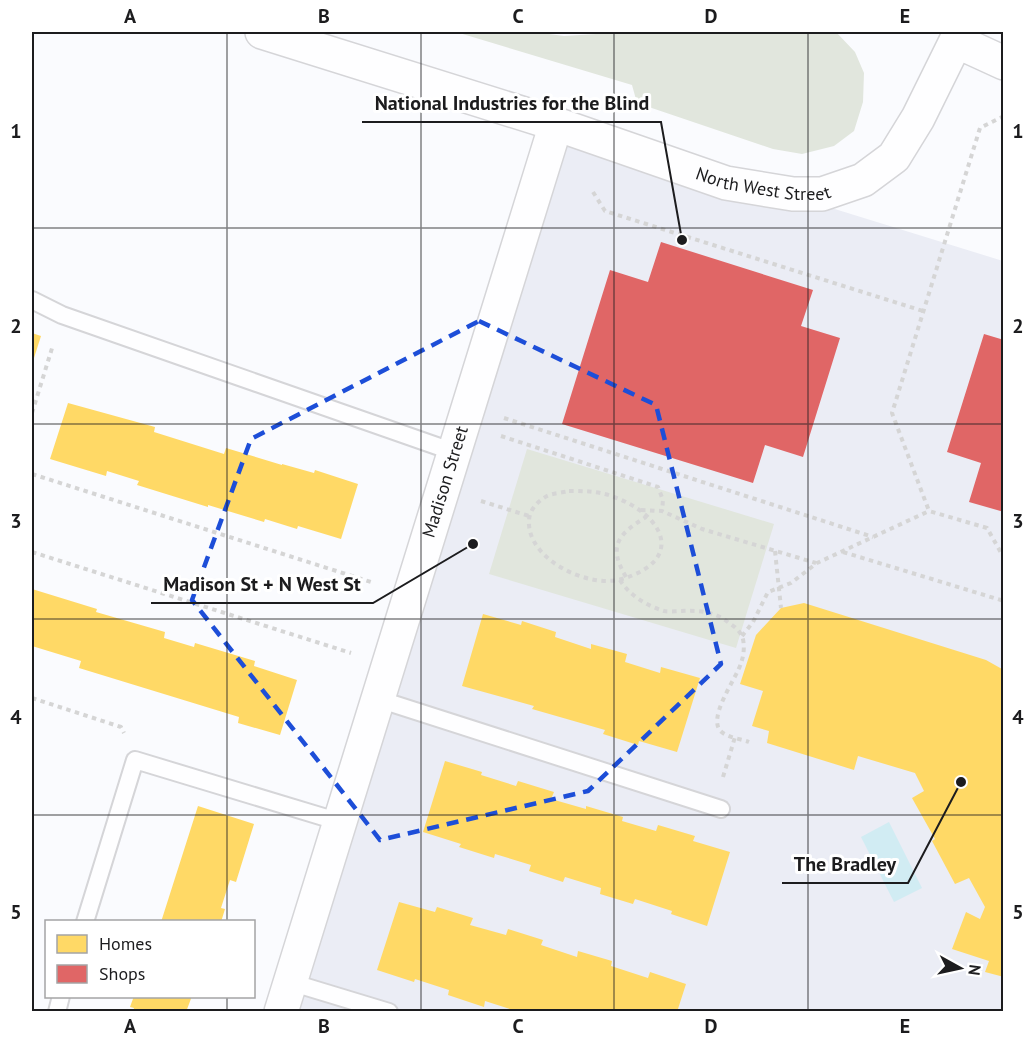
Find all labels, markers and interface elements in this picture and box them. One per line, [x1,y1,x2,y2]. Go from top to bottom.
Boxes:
text: A [124,3,137,29]
text: B [318,3,330,29]
text: C [512,3,524,29]
text: D [705,3,718,29]
text: E [900,3,910,29]
callout: National Industries for the Blind [362,84,661,122]
text: National Industries for the Blind [375,90,649,116]
text: 1 [10,118,22,144]
text: 1 [1012,118,1024,144]
street label: North West Street [693,161,834,205]
text: 2 [10,313,22,339]
text: 2 [1012,313,1024,339]
street label: Madison Street [417,423,473,540]
text: 3 [10,508,22,534]
text: 3 [1012,508,1024,534]
callout: Madison St + N West St [151,565,373,603]
text: Madison St + N West St [163,571,361,597]
text: 4 [10,704,22,730]
text: 4 [1012,704,1024,730]
callout: The Bradley [782,845,908,883]
text: The Bradley [794,851,897,877]
text: 5 [10,899,22,925]
text: 5 [1012,899,1024,925]
legend [45,920,255,998]
text: Homes [99,932,152,955]
north arrow [930,938,990,998]
text: Shops [99,962,145,985]
text: N [964,963,985,977]
text: A [124,1013,137,1039]
text: B [318,1013,330,1039]
text: C [512,1013,524,1039]
text: D [705,1013,718,1039]
text: E [900,1013,910,1039]

